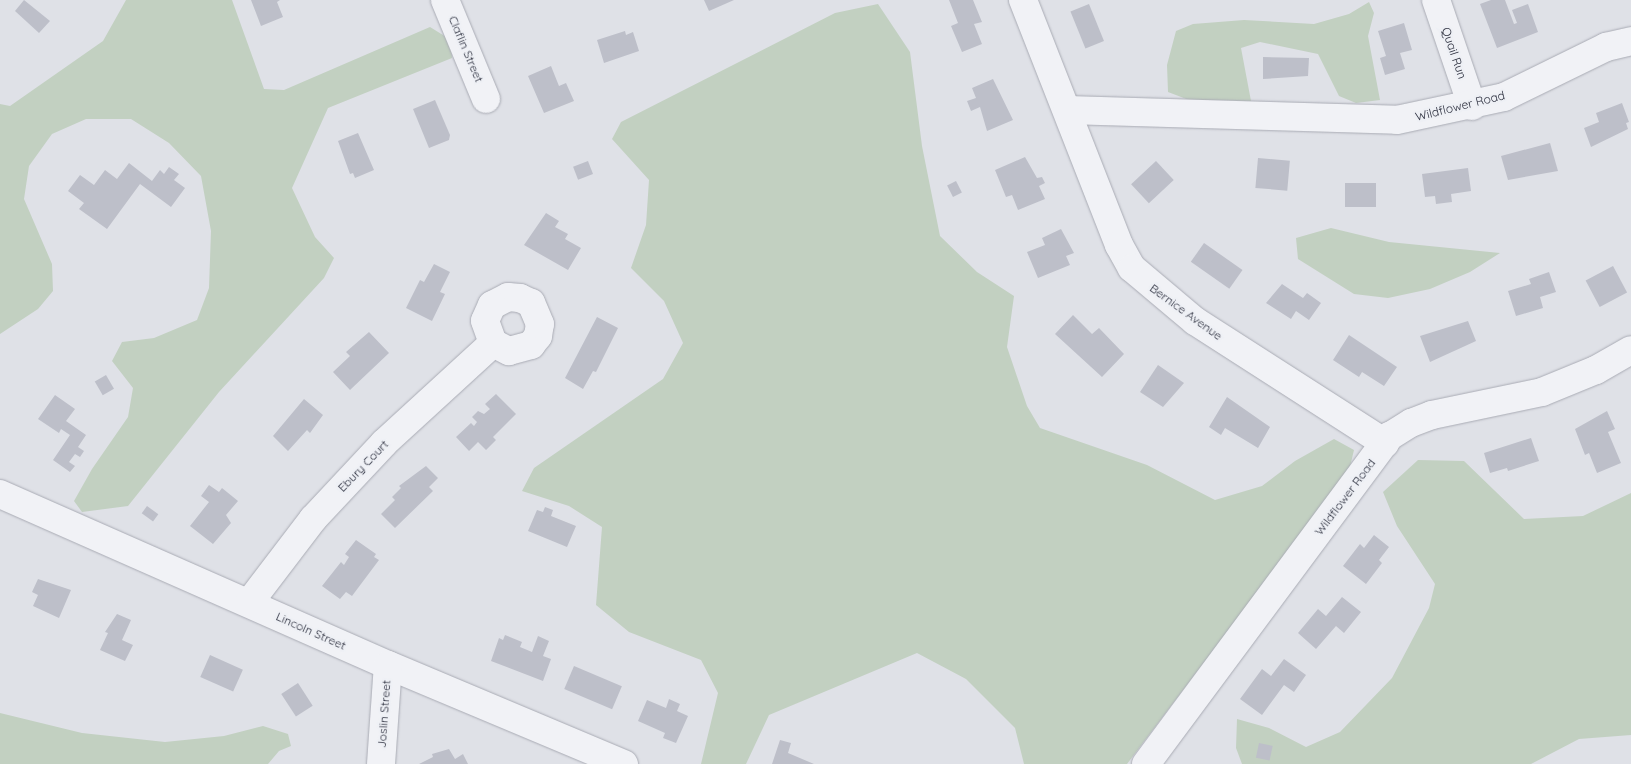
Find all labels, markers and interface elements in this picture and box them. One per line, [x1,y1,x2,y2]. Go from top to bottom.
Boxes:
street label: Claflin Street [446,14,486,84]
street label: Quail Run [1438,25,1470,81]
street label: Wildflower Road [1414,88,1506,124]
street label: Bernice Avenue [1147,281,1225,343]
street label: Ebury Court [335,437,391,495]
street label: Wildflower Road [1312,456,1378,538]
street label: Lincoln Street [274,609,348,653]
street label: Joslin Street [374,680,394,748]

